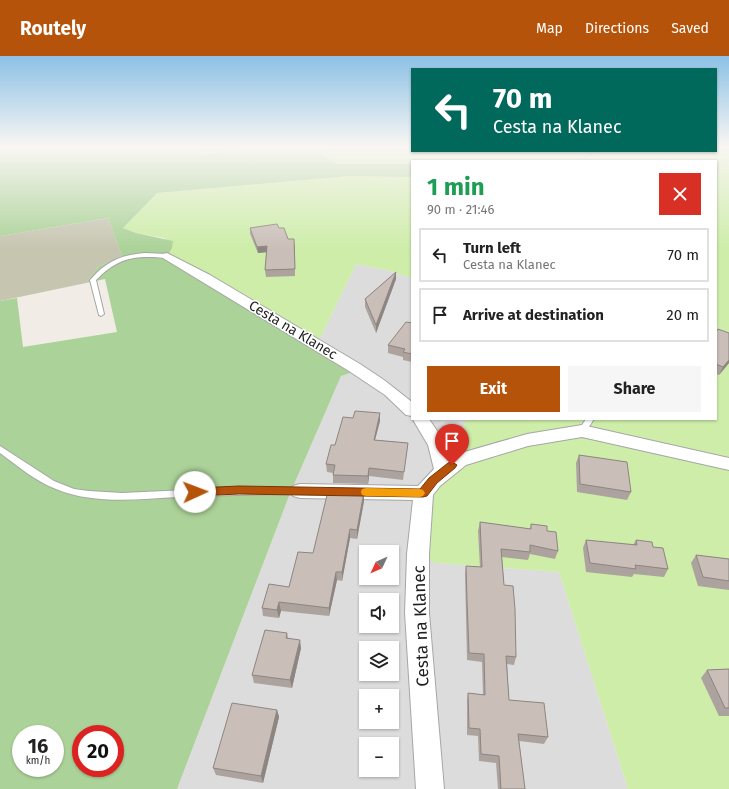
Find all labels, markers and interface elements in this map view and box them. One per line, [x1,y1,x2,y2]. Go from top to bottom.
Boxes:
text: Routely [20,17,86,40]
text: Map [536,20,563,37]
text: Directions [585,20,649,37]
text: Saved [671,20,709,37]
text: 70 m [493,82,552,115]
icon: left [427,84,479,136]
text: Cesta na Klanec [493,116,622,138]
text: 1 min [427,173,485,201]
button: close [659,173,701,215]
text: 90 m · 21:46 [427,202,494,217]
text: Turn left [463,239,521,257]
icon: left [429,244,451,266]
text: 70 m [667,246,699,264]
text: Cesta na Klanec [463,257,556,272]
street label: Cesta na Klanec [246,297,340,363]
icon: arrive [429,304,451,326]
text: Arrive at destination [463,306,604,324]
text: 20 m [666,306,699,324]
button: Exit [427,366,560,412]
button: Share [568,366,701,412]
pin [435,424,469,465]
icon: arrive [441,430,463,452]
position arrow [174,471,216,513]
north arrow [359,545,399,585]
map controls [359,545,399,777]
street label: Cesta na Klanec [408,565,434,687]
button: sound [359,593,399,633]
button: layers [359,641,399,681]
button: + [359,689,399,729]
speed limit sign: 20 [72,725,124,777]
text: 16 [28,734,48,758]
button: − [359,737,399,777]
text: km/h [26,755,50,767]

